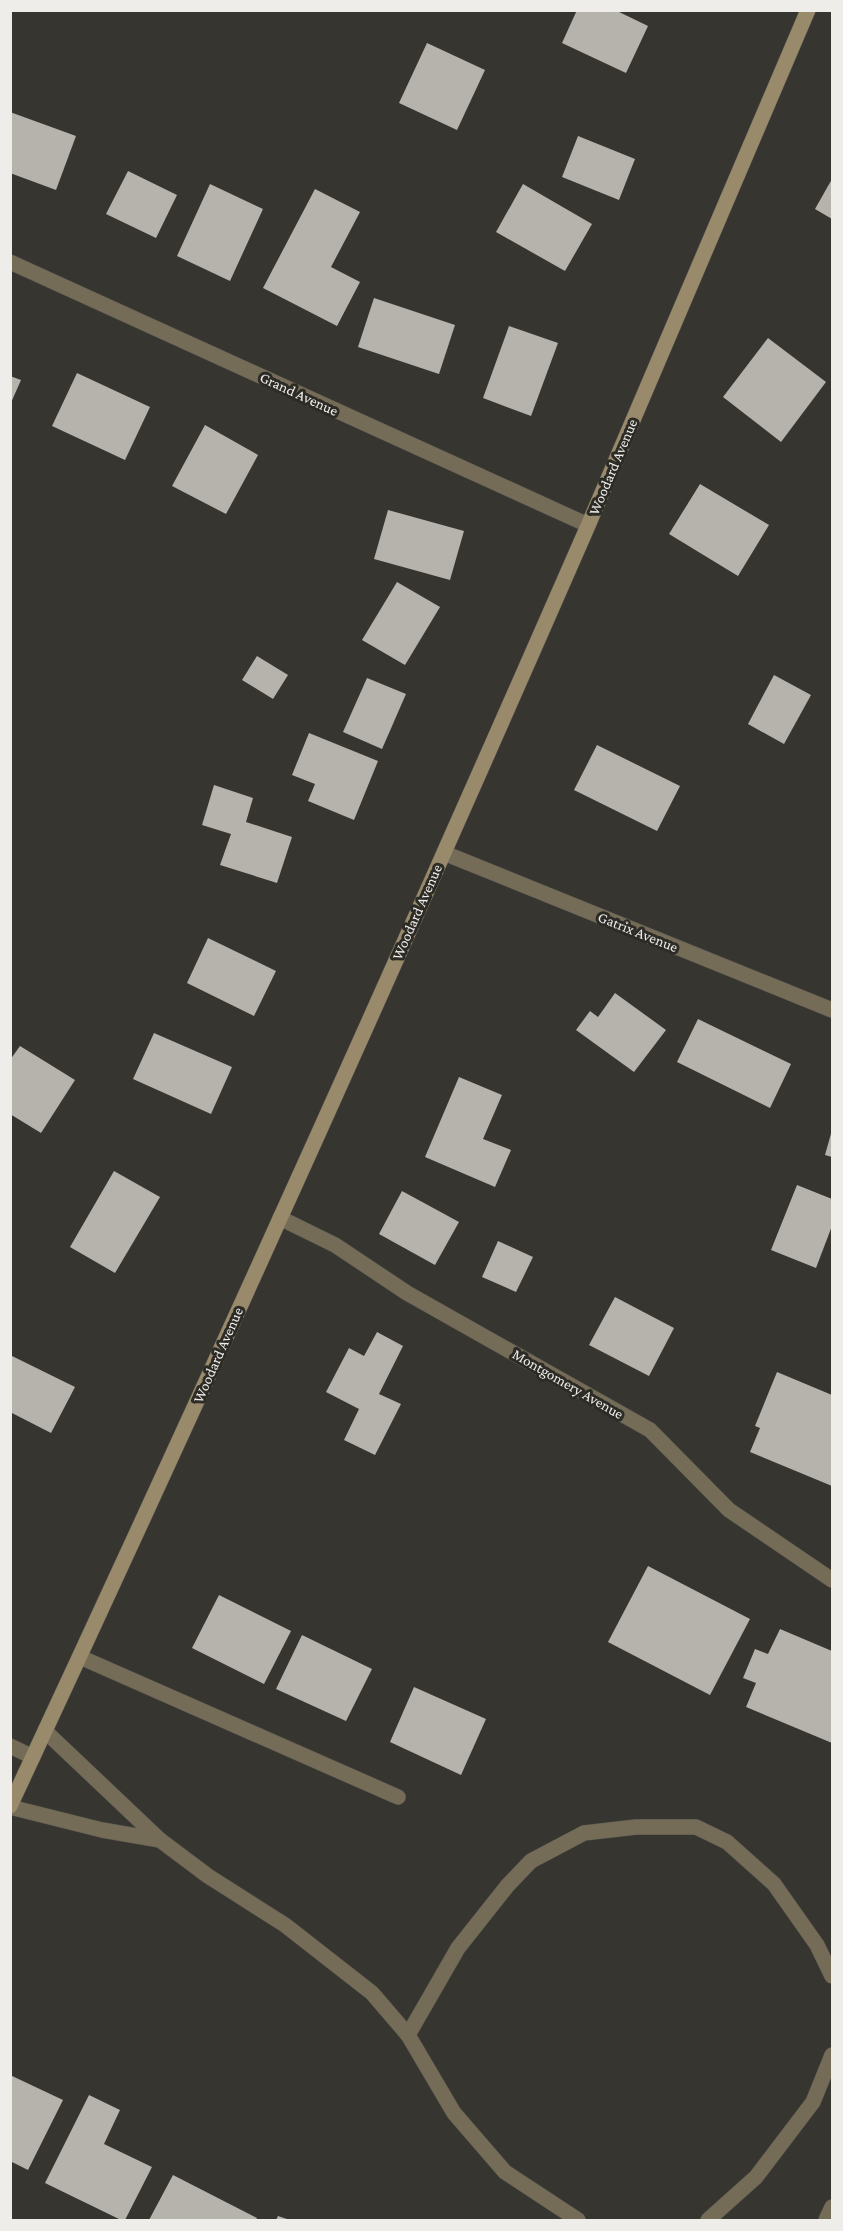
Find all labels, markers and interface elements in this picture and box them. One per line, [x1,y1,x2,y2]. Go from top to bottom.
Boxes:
street label: Grand Avenue [257,369,341,419]
street label: Woodard Avenue [586,416,641,517]
street label: Woodard Avenue [389,861,445,962]
street label: Gatrix Avenue [596,909,681,955]
street label: Woodard Avenue [190,1304,246,1405]
street label: Montgomery Avenue [509,1346,627,1423]

